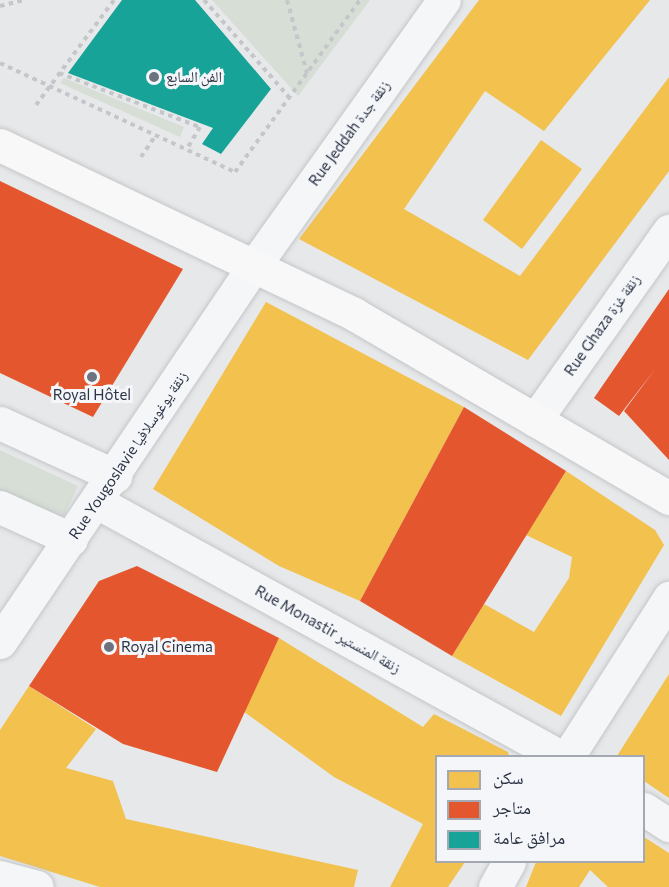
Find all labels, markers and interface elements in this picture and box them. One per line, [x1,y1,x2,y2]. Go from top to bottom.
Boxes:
place label: الفن السابع [166,68,222,86]
marker: الفن السابع [147,70,161,84]
street label: Rue Jeddah زنقة جدة [305,77,393,189]
street label: Rue Ghaza زنقة غزة [560,271,644,379]
street label: Rue Yougoslavie زنقة يوغوسلافيا [65,368,191,542]
marker: Royal Hôtel [85,370,99,384]
place label: Royal Hôtel [53,386,131,404]
street label: Rue Monastir زنقة المنستير [252,581,404,677]
place label: Royal Cinema [121,638,213,656]
marker: Royal Cinema [102,640,116,654]
legend [435,755,645,863]
text: سكن [493,766,524,788]
text: متاجر [493,796,531,818]
text: مرافق عامة [493,826,565,848]

